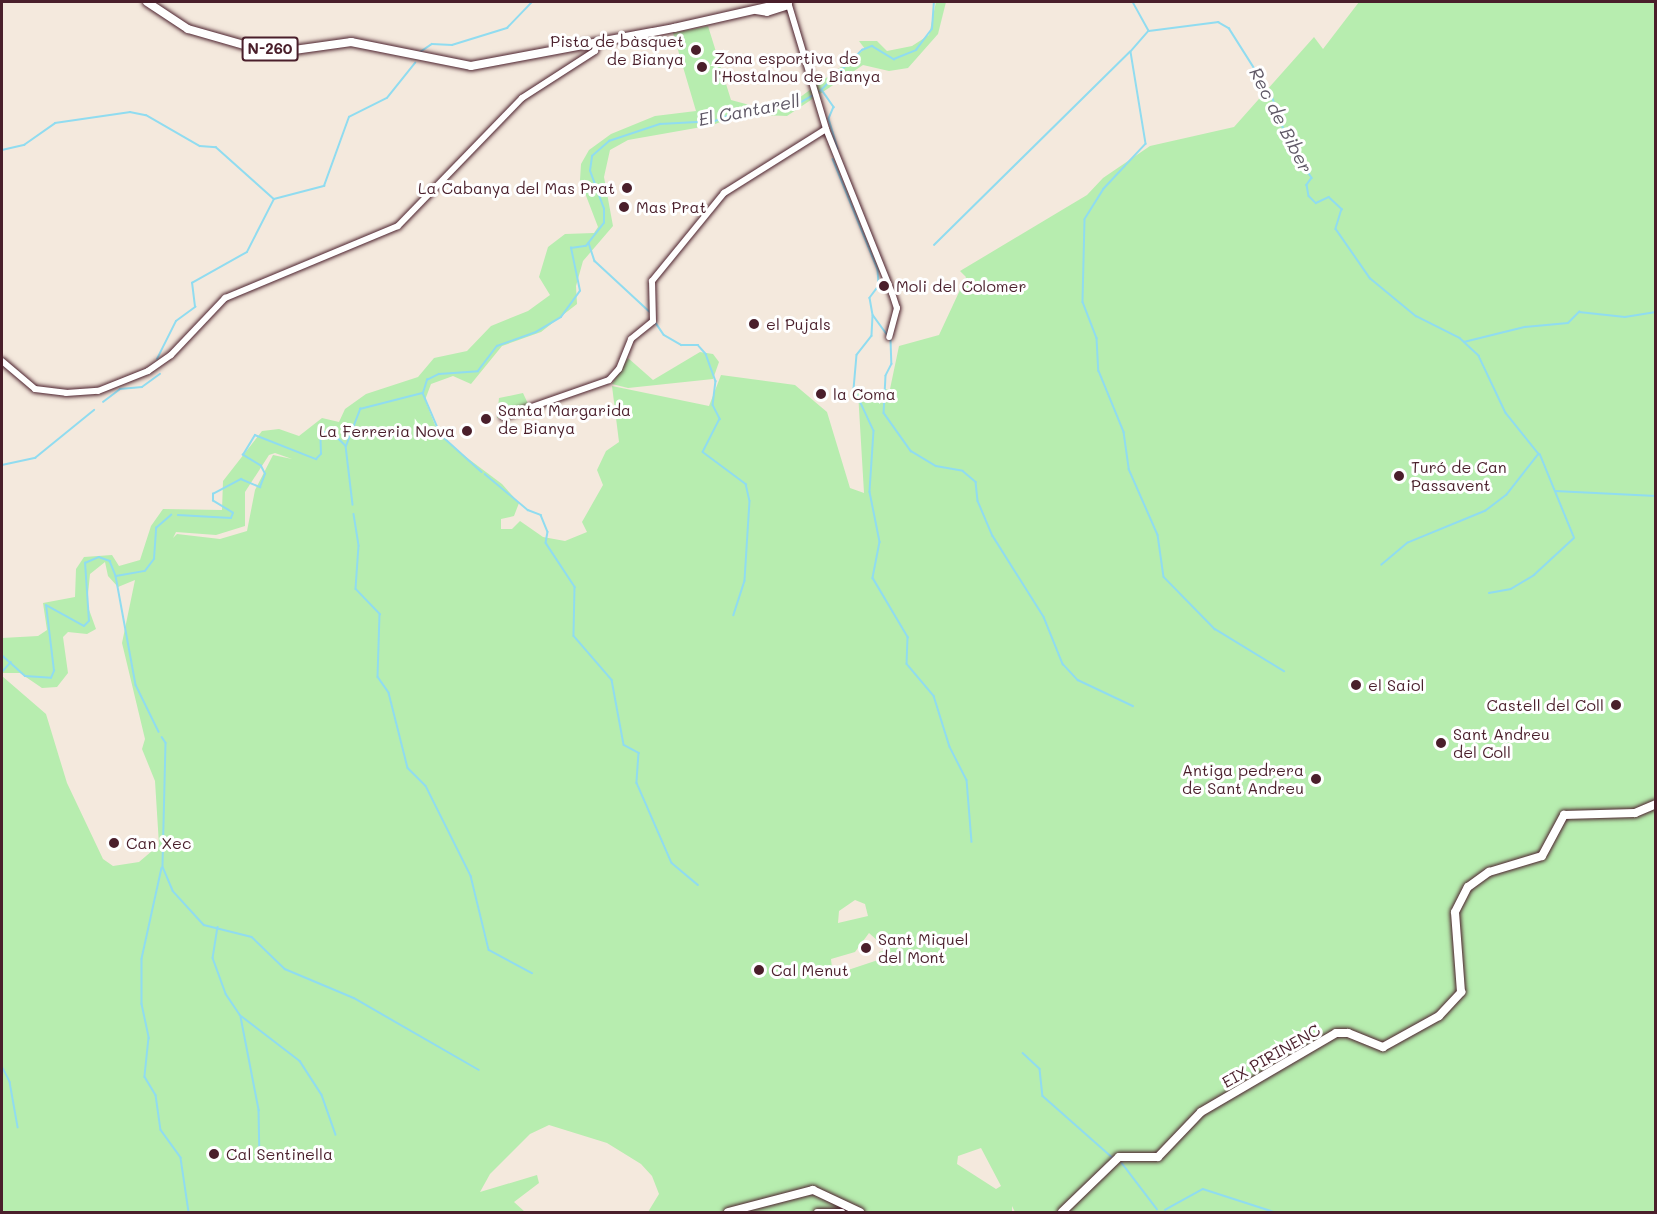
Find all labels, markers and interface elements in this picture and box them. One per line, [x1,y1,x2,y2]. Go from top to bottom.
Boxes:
place label: Pista de bàsquet de Bianya [550,31,684,69]
road number: N-260 [242,37,298,61]
marker: Pista de bàsquet de Bianya [689,43,703,57]
place label: Zona esportiva de l'Hostalnou de Bianya [714,48,881,86]
marker: Zona esportiva de l'Hostalnou de Bianya [695,60,709,74]
water label: Rec de Biber [1245,64,1317,176]
water label: El Cantarell [696,90,802,130]
place label: La Cabanya del Mas Prat [418,178,615,198]
marker: La Cabanya del Mas Prat [620,181,634,195]
place label: Mas Prat [636,197,706,217]
marker: Mas Prat [617,200,631,214]
place label: Moli del Colomer [896,276,1027,296]
marker: Moli del Colomer [877,279,891,293]
place label: el Pujals [766,314,831,334]
marker: el Pujals [747,317,761,331]
place label: la Coma [833,384,896,404]
marker: la Coma [814,387,828,401]
place label: Santa Margarida de Bianya [498,400,631,438]
marker: Santa Margarida de Bianya [479,412,493,426]
place label: La Ferreria Nova [319,421,455,441]
marker: La Ferreria Nova [460,424,474,438]
place label: Turó de Can Passavent [1411,457,1507,495]
marker: Turó de Can Passavent [1392,469,1406,483]
place label: el Saiol [1368,675,1424,695]
marker: el Saiol [1349,678,1363,692]
place label: Castell del Coll [1487,695,1604,715]
marker: Castell del Coll [1609,698,1623,712]
place label: Sant Andreu del Coll [1453,724,1550,762]
marker: Sant Andreu del Coll [1434,736,1448,750]
place label: Antiga pedrera de Sant Andreu [1182,760,1304,798]
marker: Antiga pedrera de Sant Andreu [1309,772,1323,786]
place label: Can Xec [126,833,191,853]
marker: Can Xec [107,836,121,850]
place label: Sant Miquel del Mont [878,929,969,967]
marker: Sant Miquel del Mont [859,941,873,955]
place label: Cal Menut [771,960,849,980]
marker: Cal Menut [752,963,766,977]
street label: EIX PIRINENC [1218,1020,1324,1092]
place label: Cal Sentinella [226,1144,333,1164]
marker: Cal Sentinella [207,1147,221,1161]

